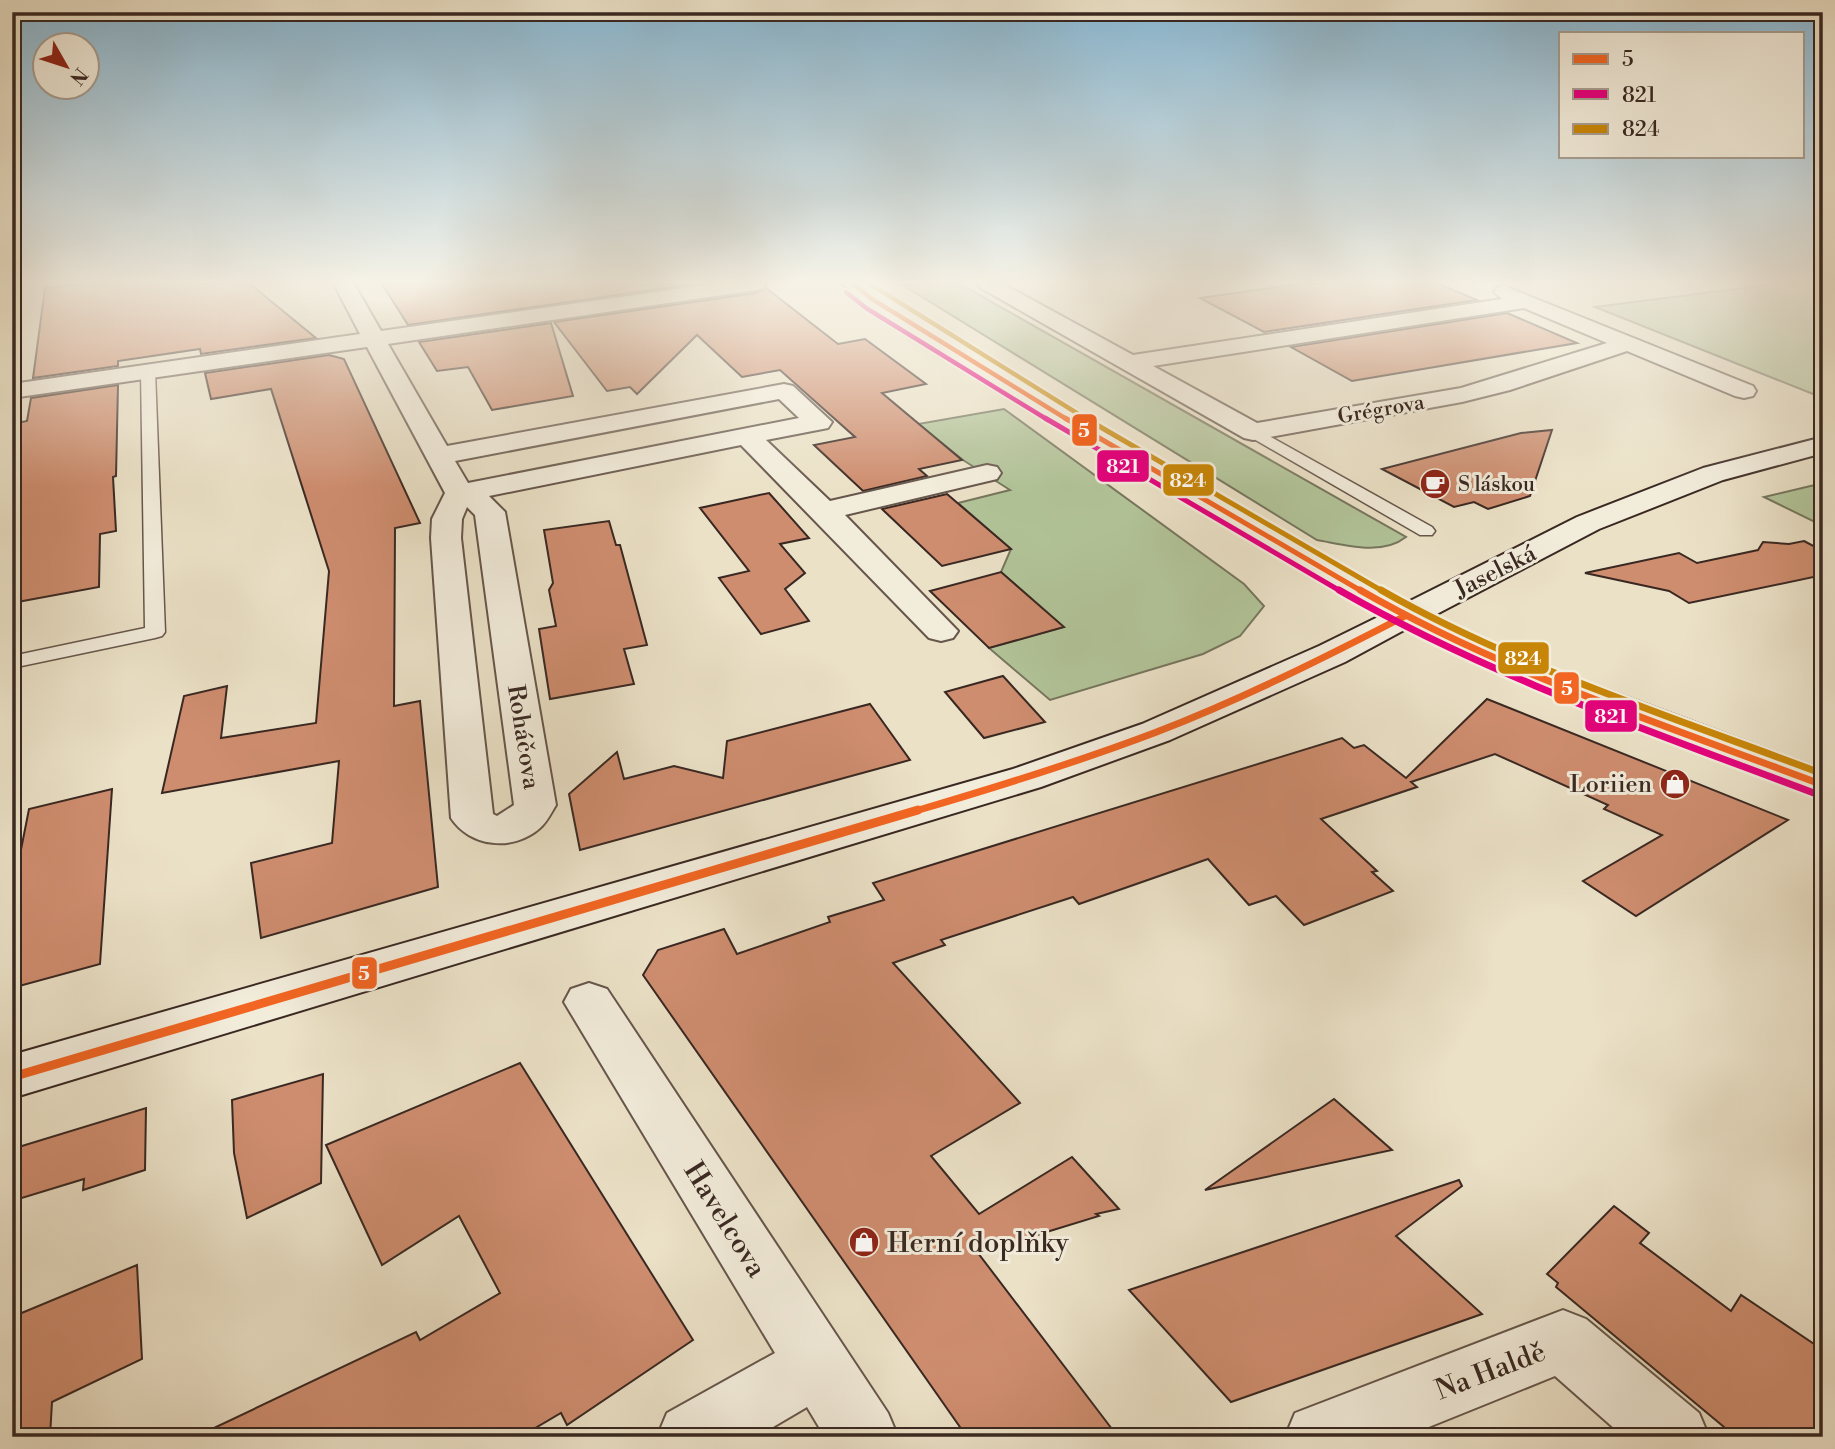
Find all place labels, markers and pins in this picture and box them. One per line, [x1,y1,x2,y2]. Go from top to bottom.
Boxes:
cafe icon: S láskou [1418,467,1452,501]
place label: S láskou [1458,472,1535,498]
shop icon: Loriien [1658,767,1692,801]
place label: Loriien [1570,770,1652,800]
shop icon: Herní doplňky [847,1225,881,1259]
place label: Herní doplňky [887,1226,1069,1261]

